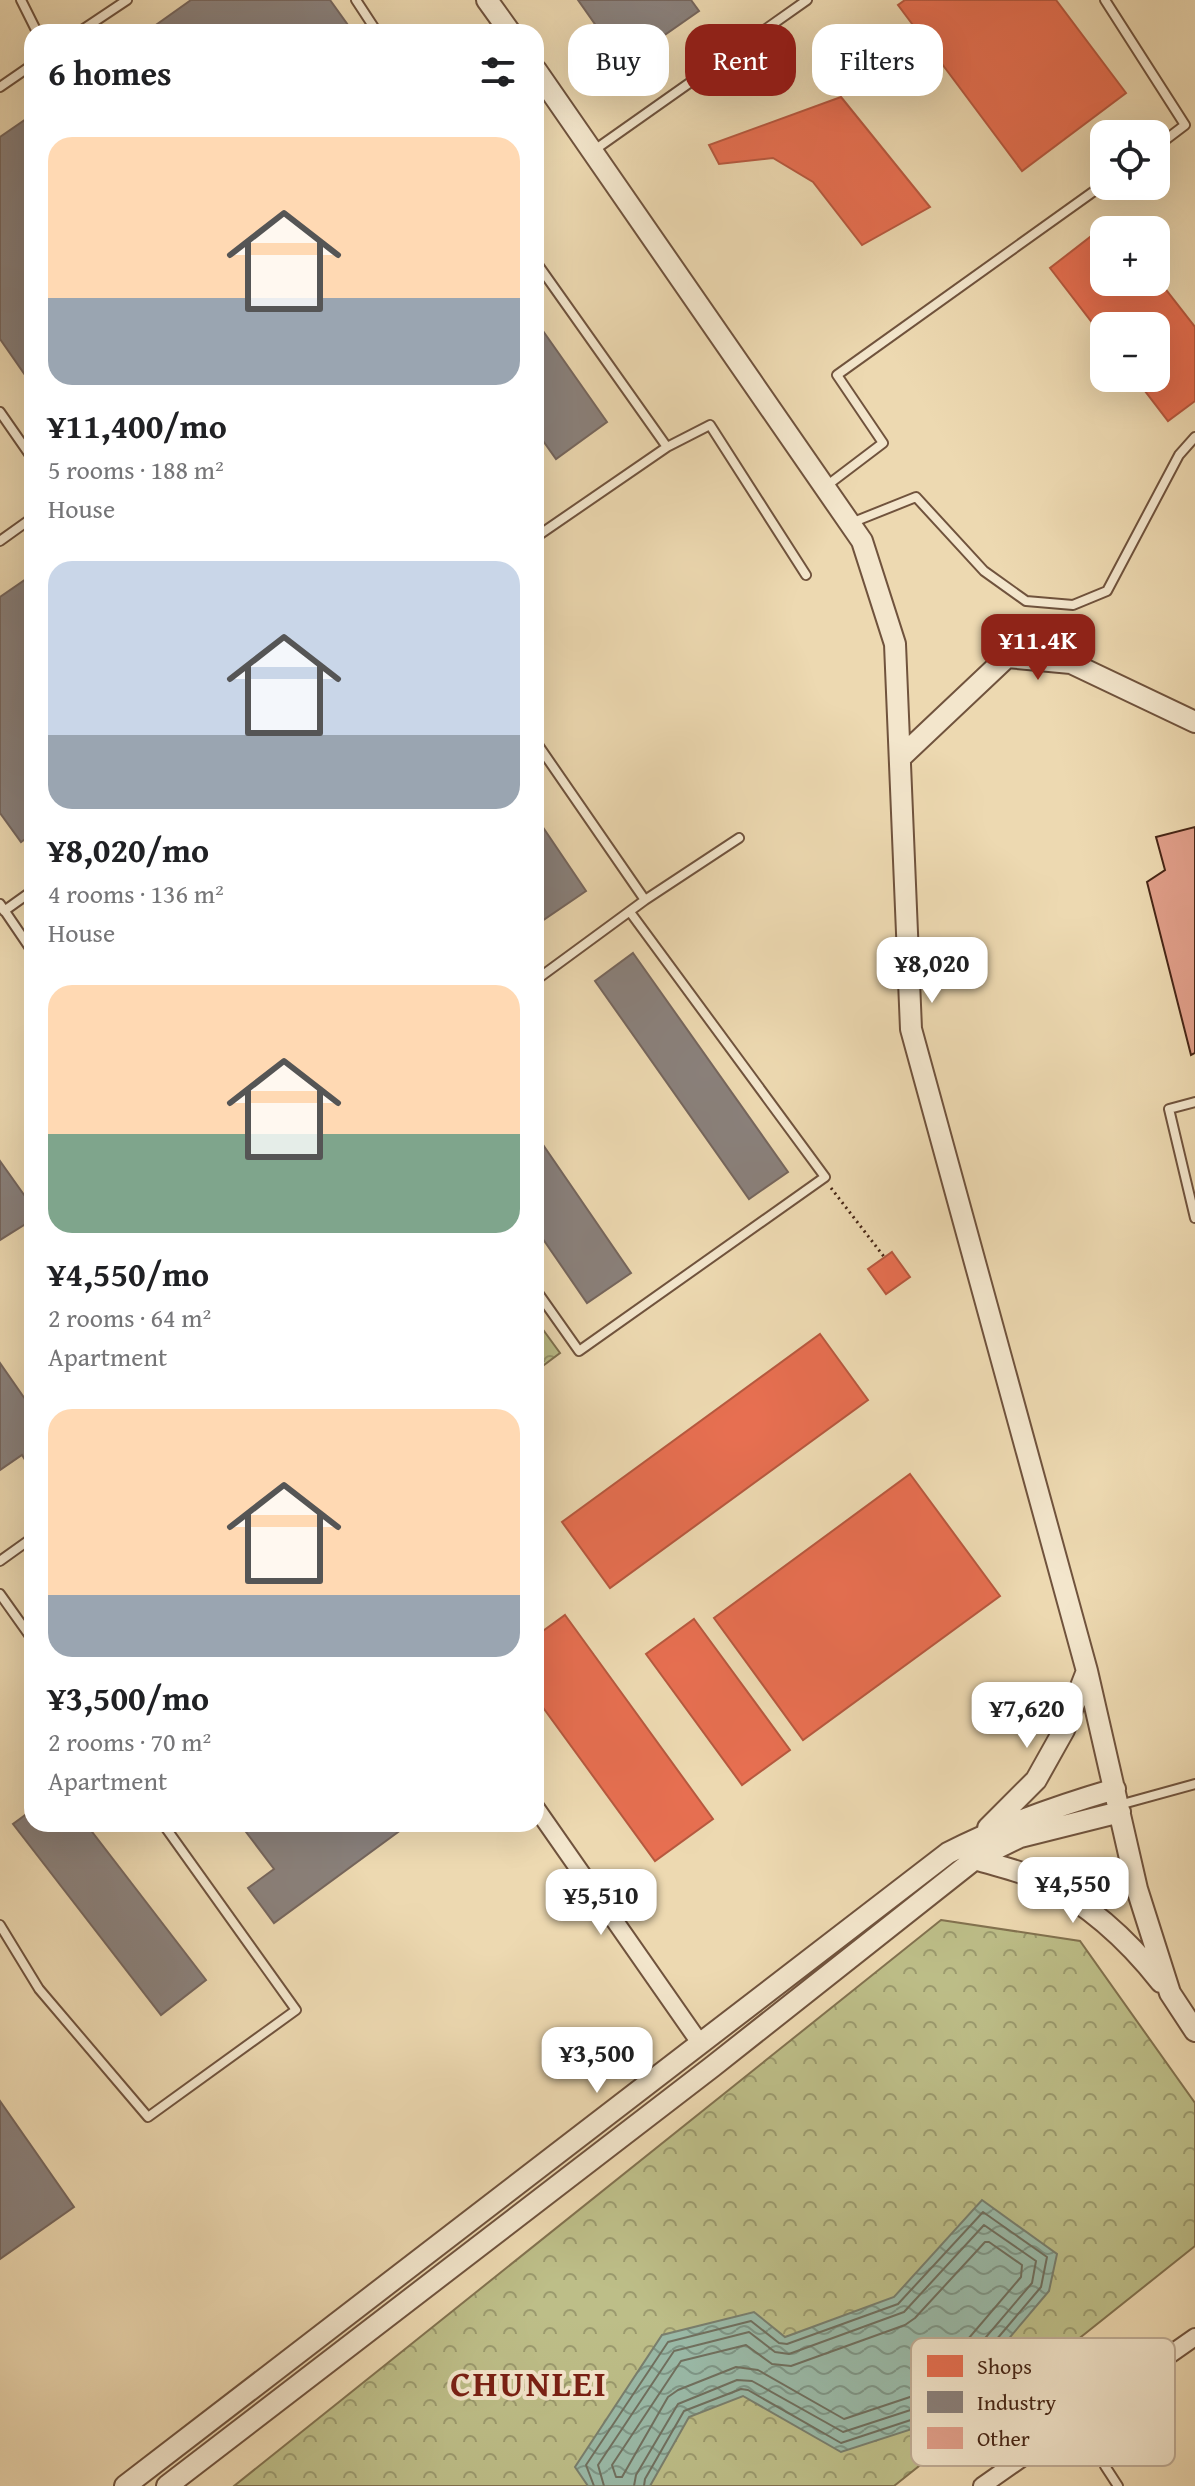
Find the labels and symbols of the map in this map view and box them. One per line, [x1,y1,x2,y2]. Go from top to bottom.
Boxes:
pin: ¥11.4K [973,614,1103,682]
pin: ¥8,020 [867,937,997,1005]
pin: ¥7,620 [962,1682,1092,1750]
pin: ¥4,550 [1008,1857,1138,1925]
pin: ¥5,510 [536,1869,666,1937]
pin: ¥3,500 [532,2027,662,2095]
legend [911,2338,1175,2466]
text: Shops [977,2350,1032,2382]
district label: CHUNLEI [450,2356,608,2409]
text: Industry [977,2386,1056,2418]
text: Other [977,2422,1030,2454]

